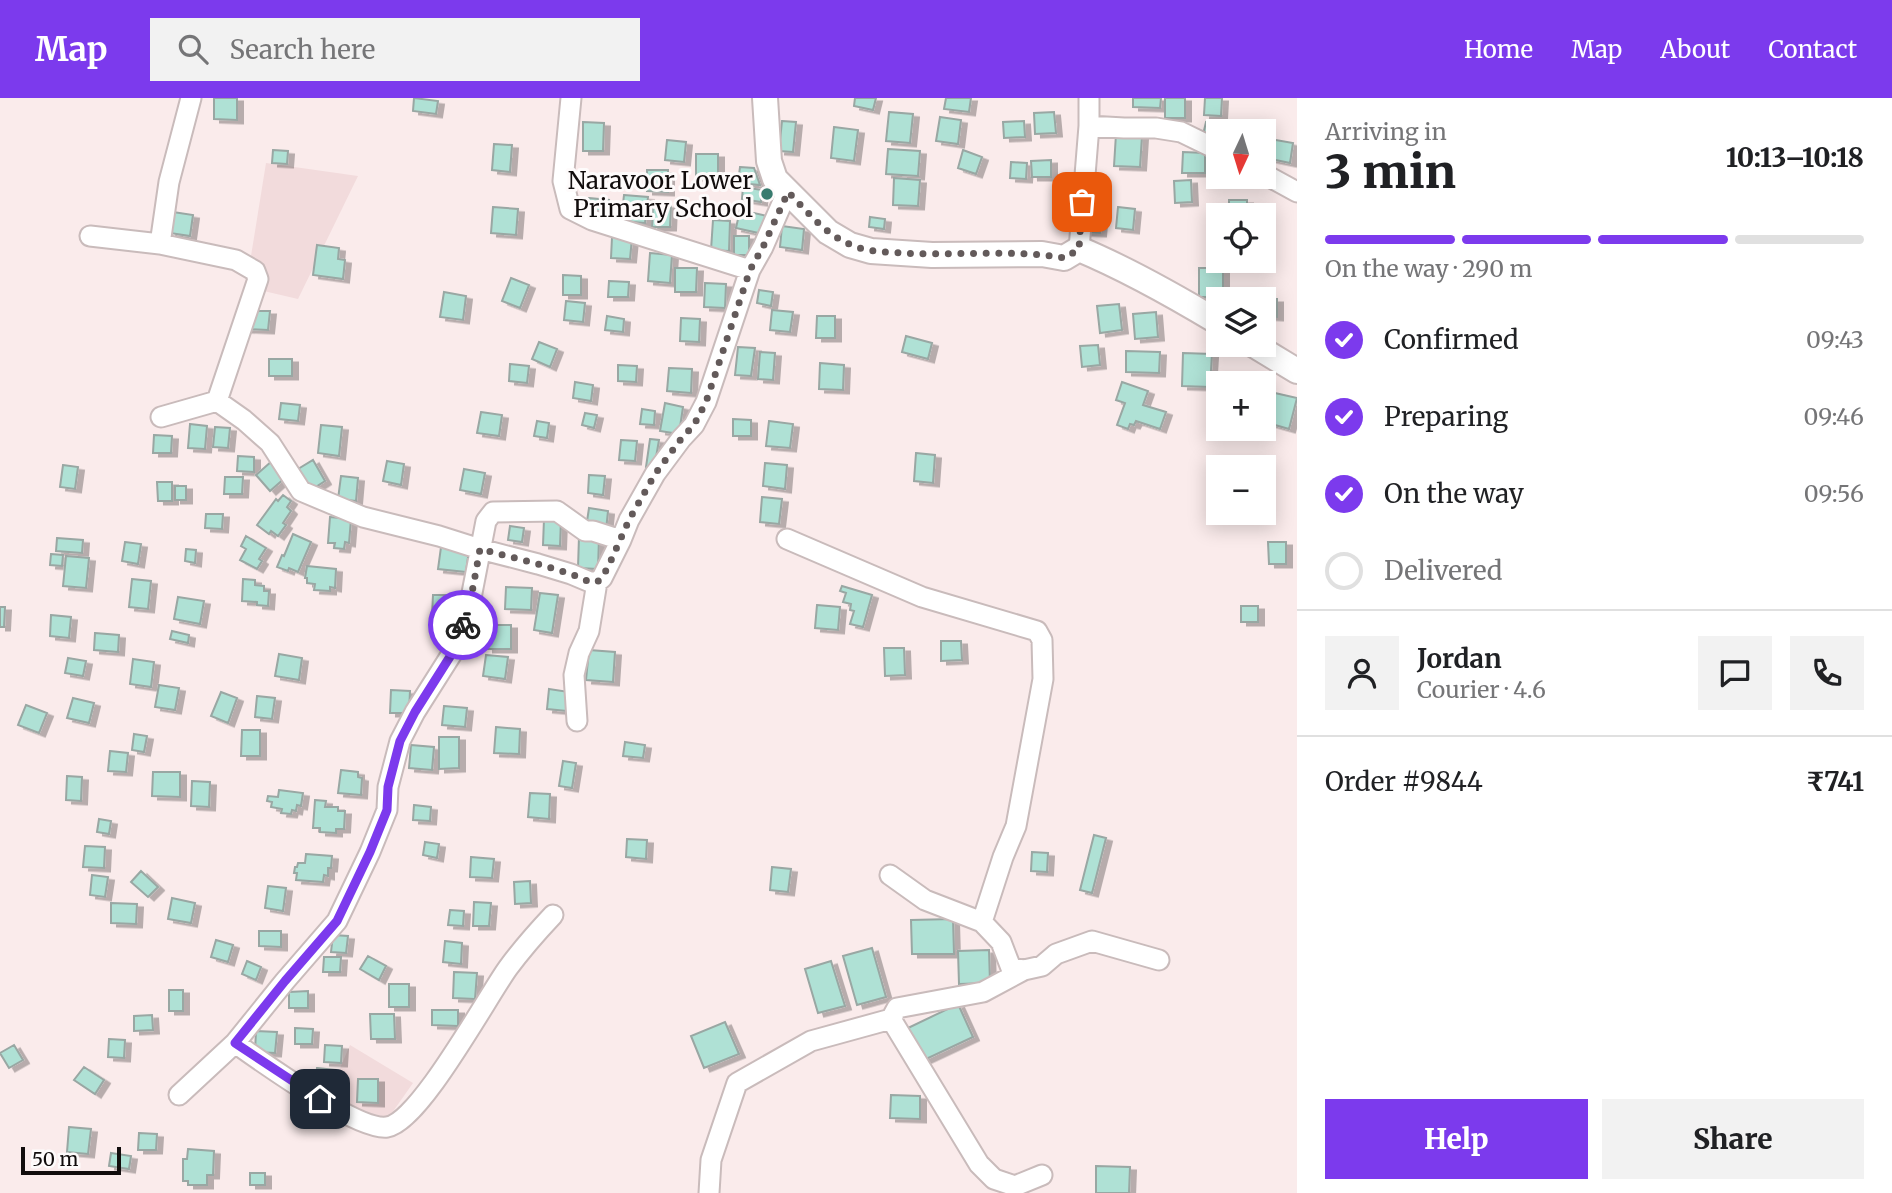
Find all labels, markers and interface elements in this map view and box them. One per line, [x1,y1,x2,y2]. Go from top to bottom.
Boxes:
search box [150,18,640,81]
text: Map [35,29,108,70]
icon: search [174,30,212,68]
text: Search here [230,33,375,66]
text: Home [1464,34,1533,65]
text: Map [1571,34,1622,65]
text: About [1660,34,1730,65]
text: Contact [1768,34,1857,65]
text: Arriving in [1325,117,1447,146]
north arrow [1206,119,1276,189]
map controls [1206,119,1276,525]
text: 10:13–10:18 [1726,141,1864,174]
text: 3 min [1325,143,1456,201]
place label: Naravoor Lower Primary School [568,165,753,224]
pin [1052,172,1112,232]
icon: bag [1063,183,1101,221]
marker: Naravoor Lower Primary School [759,186,775,202]
button: locate [1206,203,1276,273]
text: On the way · 290 m [1325,254,1532,283]
button: layers [1206,287,1276,357]
icon: check [1325,321,1363,359]
text: Confirmed [1384,323,1519,356]
text: 09:43 [1806,325,1864,354]
button: + [1206,371,1276,441]
icon: check [1325,398,1363,436]
text: Preparing [1384,400,1508,433]
text: 09:46 [1803,402,1864,431]
button: − [1206,455,1276,525]
icon: check [1325,475,1363,513]
text: On the way [1384,477,1524,510]
text: 09:56 [1804,479,1864,508]
text: Delivered [1384,554,1503,587]
courier [428,590,498,660]
icon: bike [444,606,482,644]
button: person [1325,636,1399,710]
button: chat [1698,636,1772,710]
button: phone [1790,636,1864,710]
text: Jordan [1417,642,1502,675]
text: Courier · 4.6 [1417,675,1546,704]
text: Order #9844 [1325,765,1483,798]
text: ₹741 [1806,765,1864,798]
pin [290,1069,350,1129]
icon: home [301,1080,339,1118]
button: Help [1325,1099,1588,1179]
button: Share [1602,1099,1864,1179]
scale bar [21,1144,121,1176]
text: 50 m [32,1147,78,1171]

